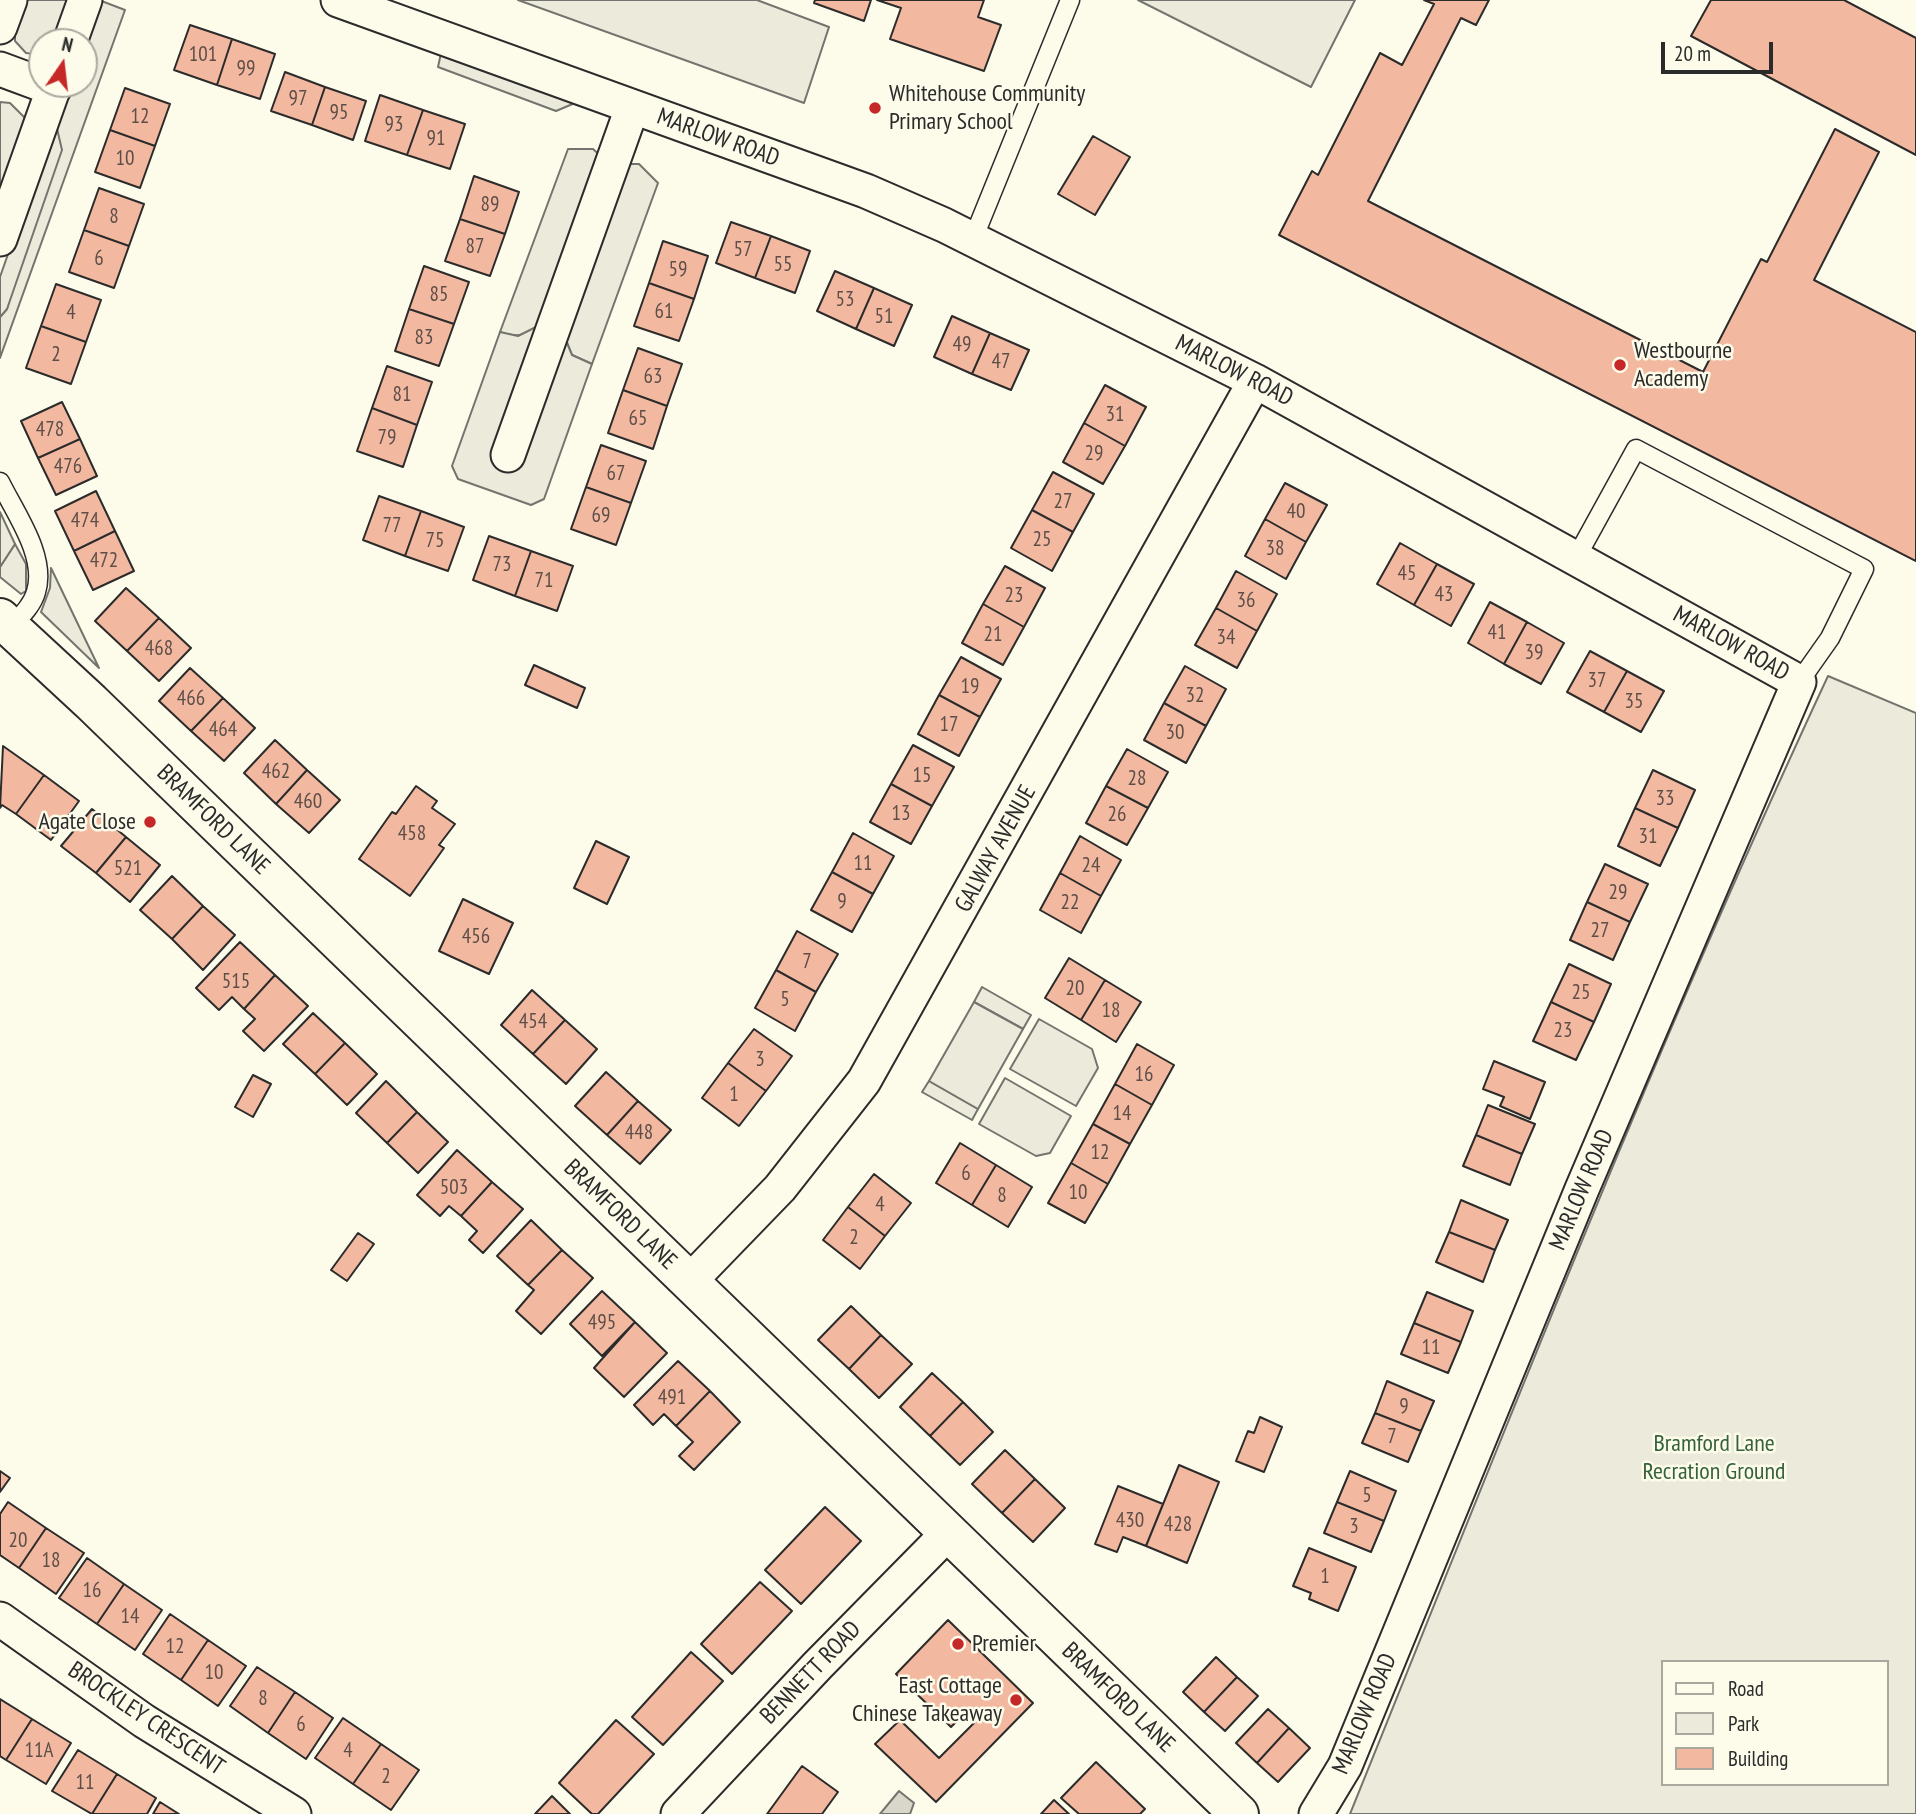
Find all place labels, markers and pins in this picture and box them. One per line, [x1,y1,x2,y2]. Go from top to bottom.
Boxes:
place label: Whitehouse Community Primary School [889,80,1085,136]
marker: Whitehouse Community Primary School [867,100,883,116]
place label: Westbourne Academy [1634,337,1732,393]
marker: Westbourne Academy [1612,357,1628,373]
place label: Agate Close [39,808,136,836]
marker: Agate Close [142,814,158,830]
place label: Premier [972,1630,1036,1658]
marker: Premier [950,1636,966,1652]
place label: East Cottage Chinese Takeaway [852,1672,1002,1728]
marker: East Cottage Chinese Takeaway [1008,1692,1024,1708]

